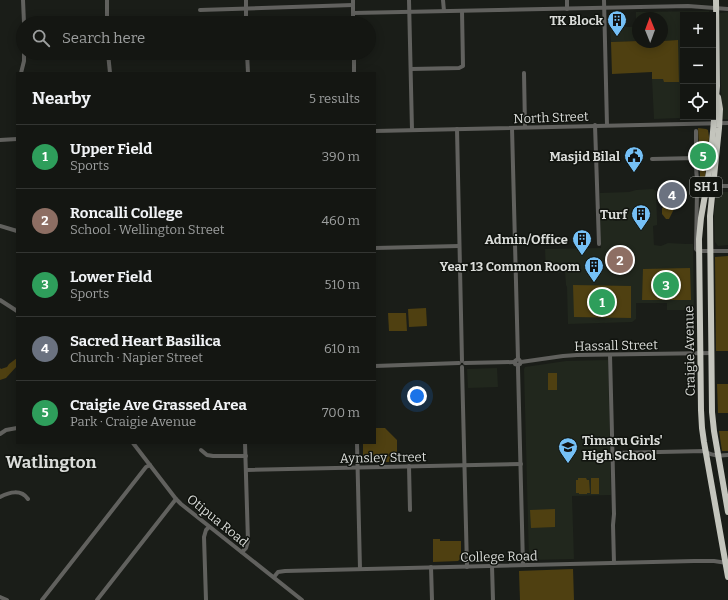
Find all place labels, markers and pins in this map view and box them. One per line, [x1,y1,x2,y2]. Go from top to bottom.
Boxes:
building icon: TK Block [606,9,628,37]
place label: TK Block [549,13,603,28]
pin: 5 [690,141,716,171]
public building icon: Masjid Bilal [623,145,645,173]
place label: Masjid Bilal [549,149,620,165]
pin: 4 [659,180,685,210]
building icon: Turf [630,203,652,231]
place label: Turf [600,207,628,222]
building icon: Admin/Office [571,228,593,256]
place label: Admin/Office [485,232,568,247]
pin: 2 [607,245,633,275]
building icon: Year 13 Common Room [583,255,605,283]
place label: Year 13 Common Room [440,259,581,274]
pin: 3 [653,270,679,300]
pin: 1 [589,287,615,317]
place label: Timaru Girls' High School [582,433,663,463]
school or university icon: Timaru Girls' High School [557,436,579,464]

